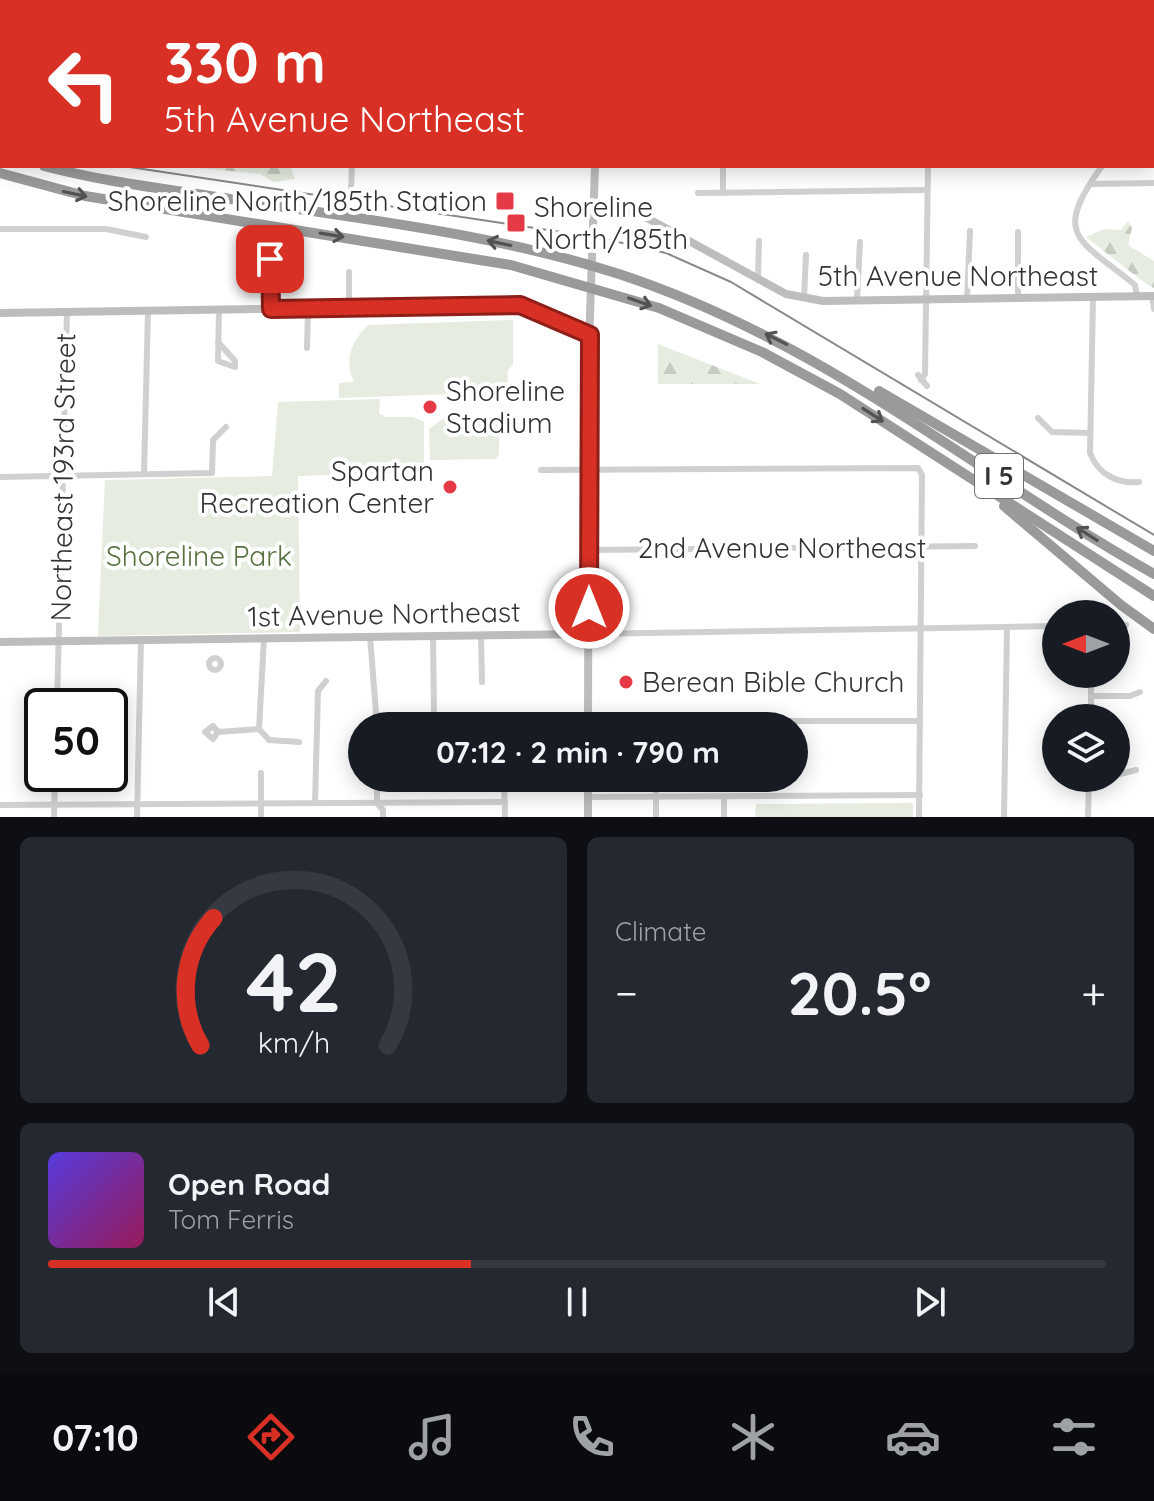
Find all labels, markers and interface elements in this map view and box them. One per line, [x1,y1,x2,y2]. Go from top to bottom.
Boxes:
text: 330 m [164,27,326,97]
icon: left [32,32,136,136]
text: 5th Avenue Northeast [164,96,525,141]
place label: Shoreline North/185th Station [108,183,487,218]
one-way arrow [62,187,87,202]
place label: Shoreline North/185th [534,189,688,256]
marker: Shoreline North/185th Station [494,190,516,212]
marker: Shoreline North/185th [505,212,527,234]
pin [236,225,304,293]
one-way arrow [319,228,344,243]
one-way arrow [487,234,513,249]
icon: arrive [248,237,292,281]
street label: 5th Avenue Northeast [818,258,1098,293]
one-way arrow [627,295,652,310]
one-way arrow [764,331,788,347]
street label: Northeast 193rd Street [42,332,83,622]
place label: Shoreline Stadium [446,373,565,440]
marker: Shoreline Stadium [421,398,439,416]
one-way arrow [862,406,884,423]
place label: Spartan Recreation Center [200,453,434,520]
road number: I 5 [975,454,1023,498]
marker: Spartan Recreation Center [441,478,459,496]
one-way arrow [1077,525,1099,542]
street label: 2nd Avenue Northeast [638,530,926,565]
park label: Shoreline Park [106,538,292,573]
position arrow [547,566,631,650]
street label: 1st Avenue Northeast [247,594,521,633]
north arrow [1042,600,1130,688]
map controls [1042,600,1130,792]
place label: Berean Bible Church [642,664,904,699]
marker: Berean Bible Church [617,673,635,691]
speed limit sign: 50 [24,688,128,792]
button: layers [1042,704,1130,792]
text: 07:12 · 2 min · 790 m [436,733,720,771]
text: Climate [615,915,706,948]
text: 42 [245,929,342,1033]
text: 20.5° [788,955,932,1030]
text: − [615,965,638,1020]
text: + [1081,965,1106,1020]
text: km/h [257,1024,330,1060]
text: Open Road [168,1165,330,1203]
text: Tom Ferris [168,1203,294,1236]
icon: previous [202,1280,246,1324]
icon: pause [555,1280,599,1324]
icon: next [908,1280,952,1324]
icon: directions [243,1409,299,1465]
icon: music [404,1409,460,1465]
icon: phone [564,1409,620,1465]
icon: climate [725,1409,781,1465]
icon: car [885,1409,941,1465]
icon: filters [1046,1409,1102,1465]
text: 07:10 [52,1415,139,1460]

